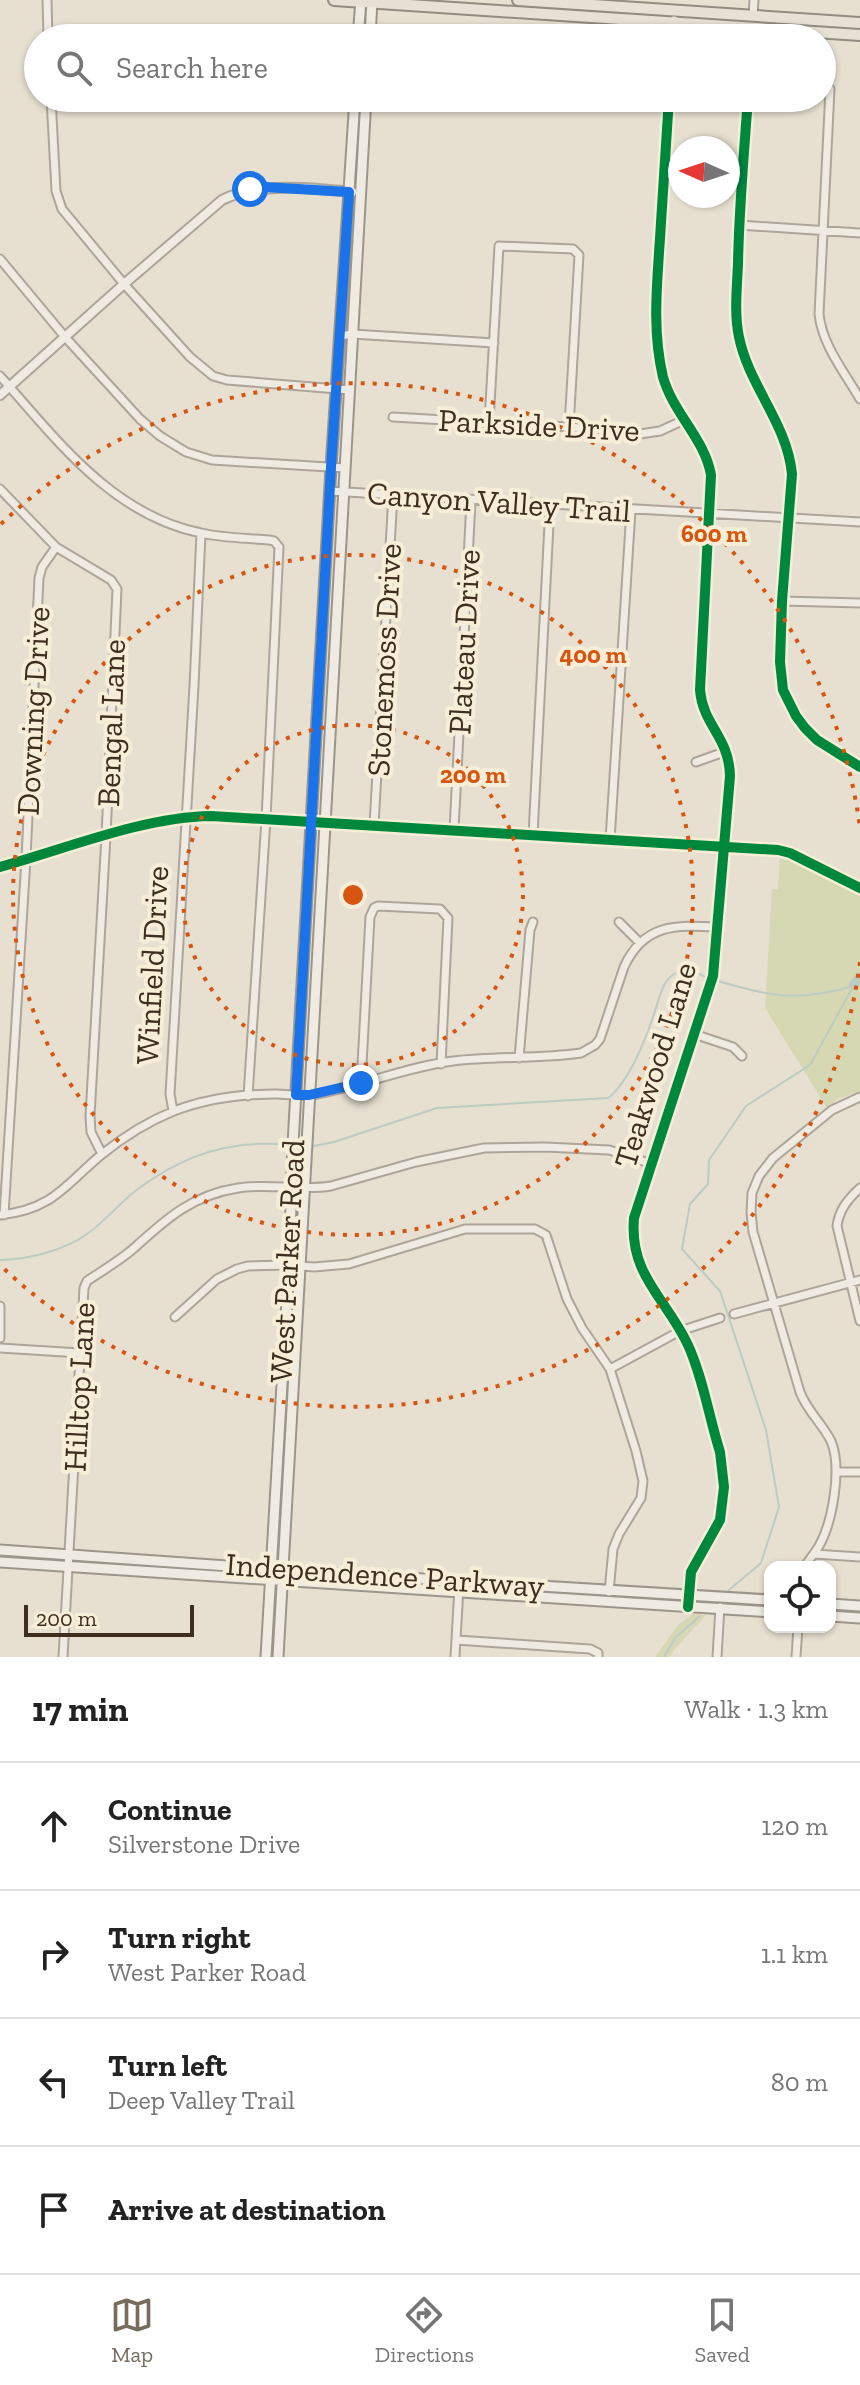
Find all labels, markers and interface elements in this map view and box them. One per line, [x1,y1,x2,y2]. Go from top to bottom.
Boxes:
search box [24,24,836,112]
icon: search [52,46,96,90]
text: Search here [116,50,268,86]
north arrow [668,136,740,208]
route start [232,171,268,207]
street label: Parkside Drive [437,401,641,449]
street label: Canyon Valley Trail [366,474,632,530]
text: 600 m [681,519,747,548]
street label: Stonemoss Drive [359,542,409,778]
street label: Plateau Drive [440,549,488,735]
street label: Downing Drive [9,606,57,816]
street label: Bengal Lane [89,639,133,807]
text: 400 m [560,640,626,669]
text: 200 m [440,760,506,789]
street label: Winfield Drive [128,865,176,1065]
centre of rings [339,881,367,909]
street label: Teakwood Lane [606,958,704,1172]
route end [343,1065,379,1101]
street label: West Parker Road [262,1138,312,1384]
street label: Hilltop Lane [56,1301,102,1473]
street label: Independence Parkway [224,1545,546,1605]
map controls [764,1561,836,1633]
button: locate [764,1561,836,1633]
scale bar [24,1601,194,1637]
text: 200 m [36,1605,97,1632]
text: 17 min [32,1689,128,1730]
text: Walk · 1.3 km [684,1693,828,1725]
text: Continue [108,1792,232,1828]
icon: ahead [32,1804,76,1848]
text: 120 m [761,1810,828,1842]
text: Silverstone Drive [108,1828,300,1860]
text: Turn right [108,1920,250,1956]
icon: right [32,1932,76,1976]
text: 1.1 km [761,1938,828,1970]
text: West Parker Road [108,1956,306,1988]
text: Turn left [108,2048,227,2084]
icon: left [32,2060,76,2104]
text: 80 m [771,2066,828,2098]
text: Deep Valley Trail [108,2084,295,2116]
icon: arrive [32,2188,76,2232]
text: Arrive at destination [108,2192,385,2228]
tab: Map [110,2293,154,2368]
tab: Directions [375,2293,474,2368]
tab: Saved [695,2293,750,2368]

